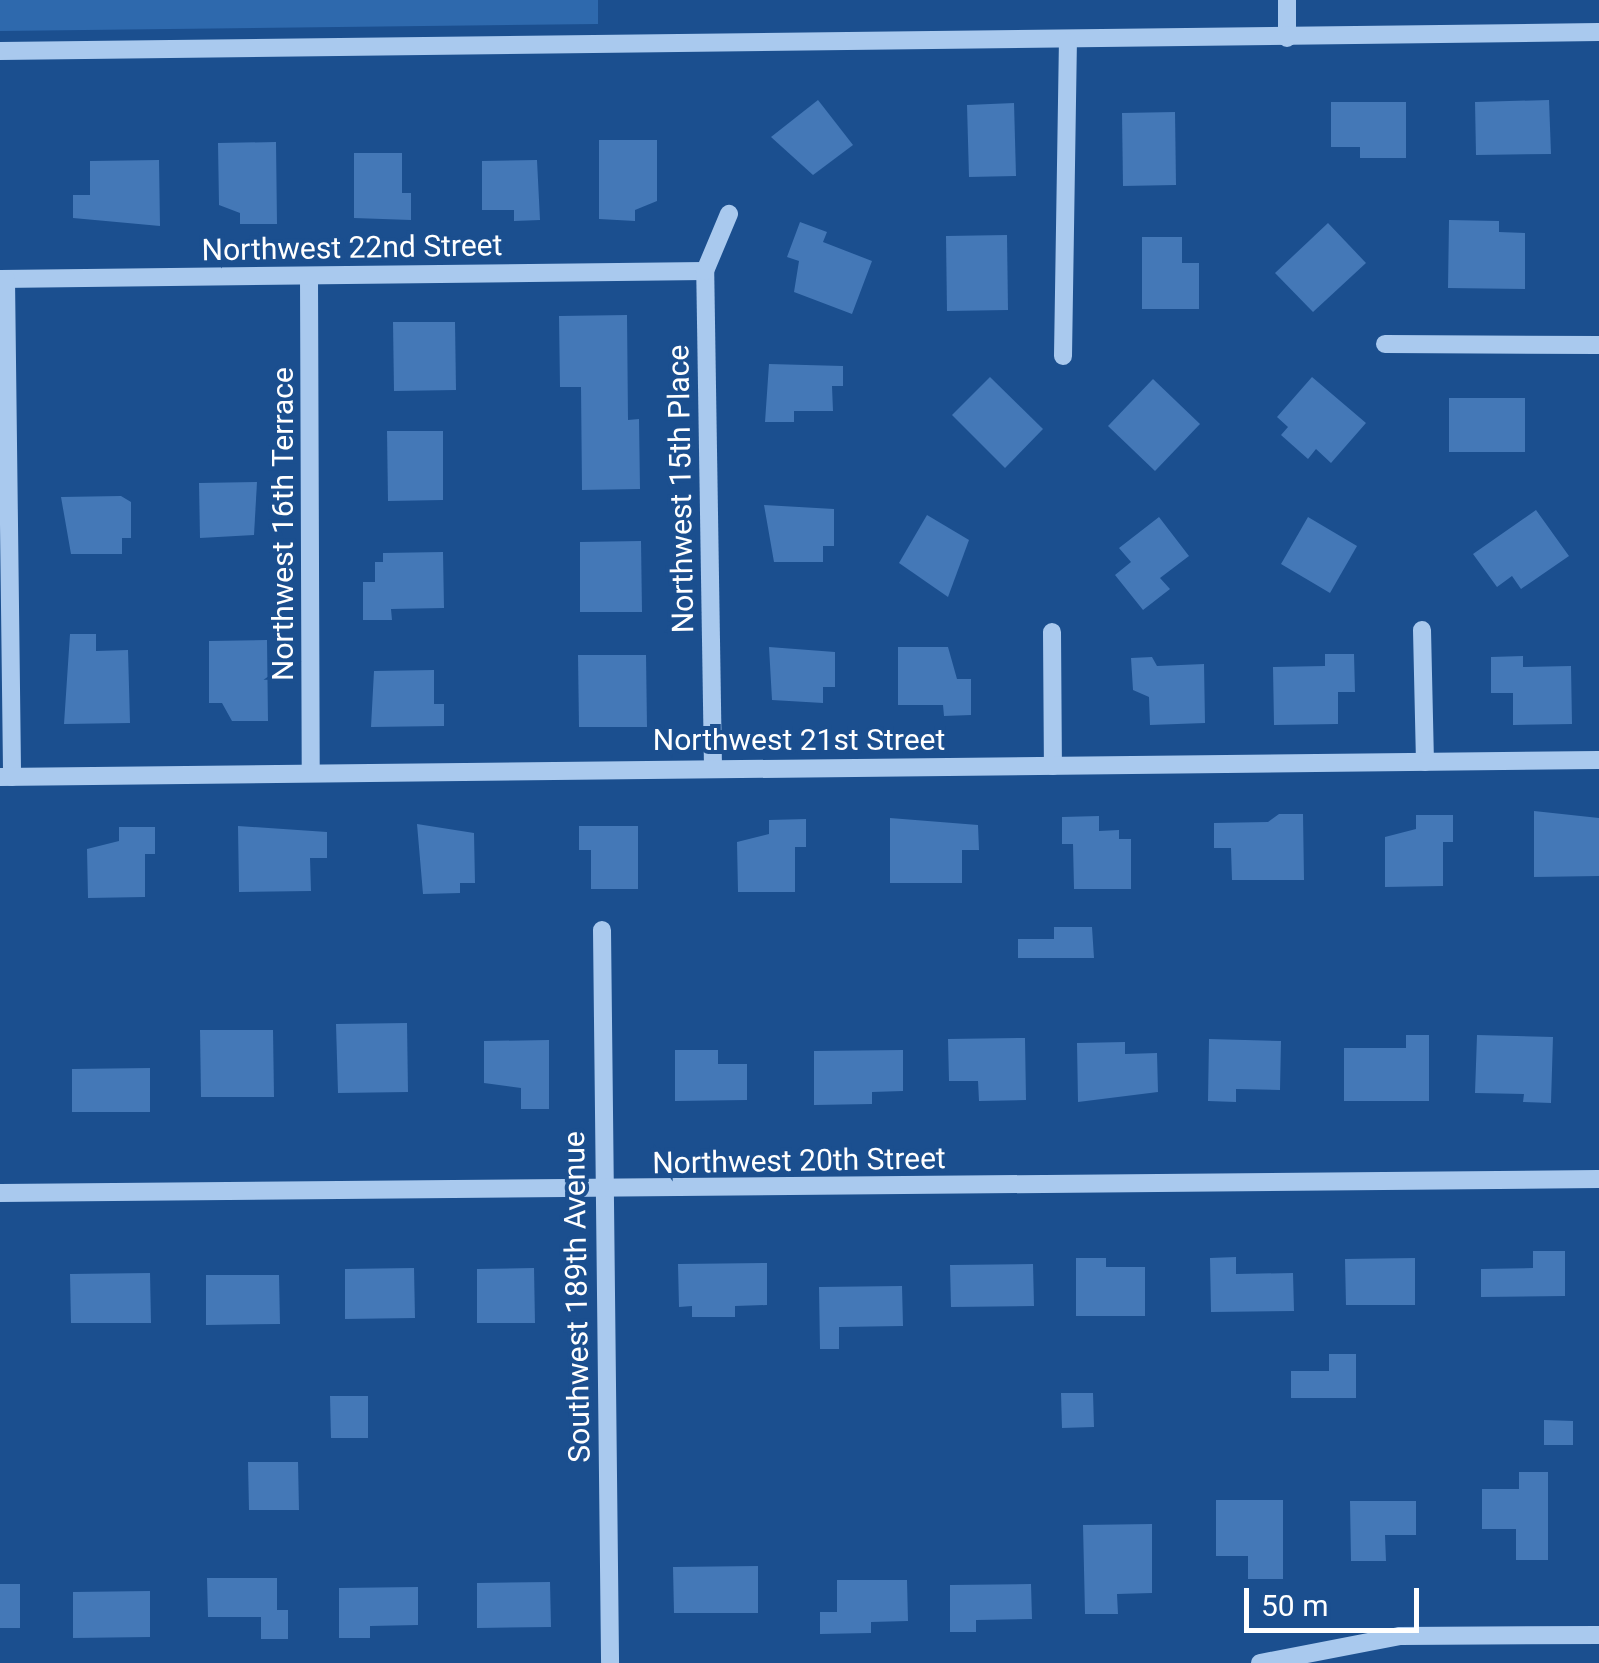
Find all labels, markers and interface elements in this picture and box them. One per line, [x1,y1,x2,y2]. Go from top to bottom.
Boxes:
street label: Northwest 22nd Street [201,227,503,269]
street label: Northwest 15th Place [660,344,702,634]
street label: Northwest 16th Terrace [265,367,301,681]
street label: Northwest 21st Street [653,722,945,758]
street label: Southwest 189th Avenue [556,1131,598,1463]
street label: Northwest 20th Street [652,1140,946,1182]
scale bar [1249,1568,1424,1630]
text: 50 m [1261,1588,1328,1623]

